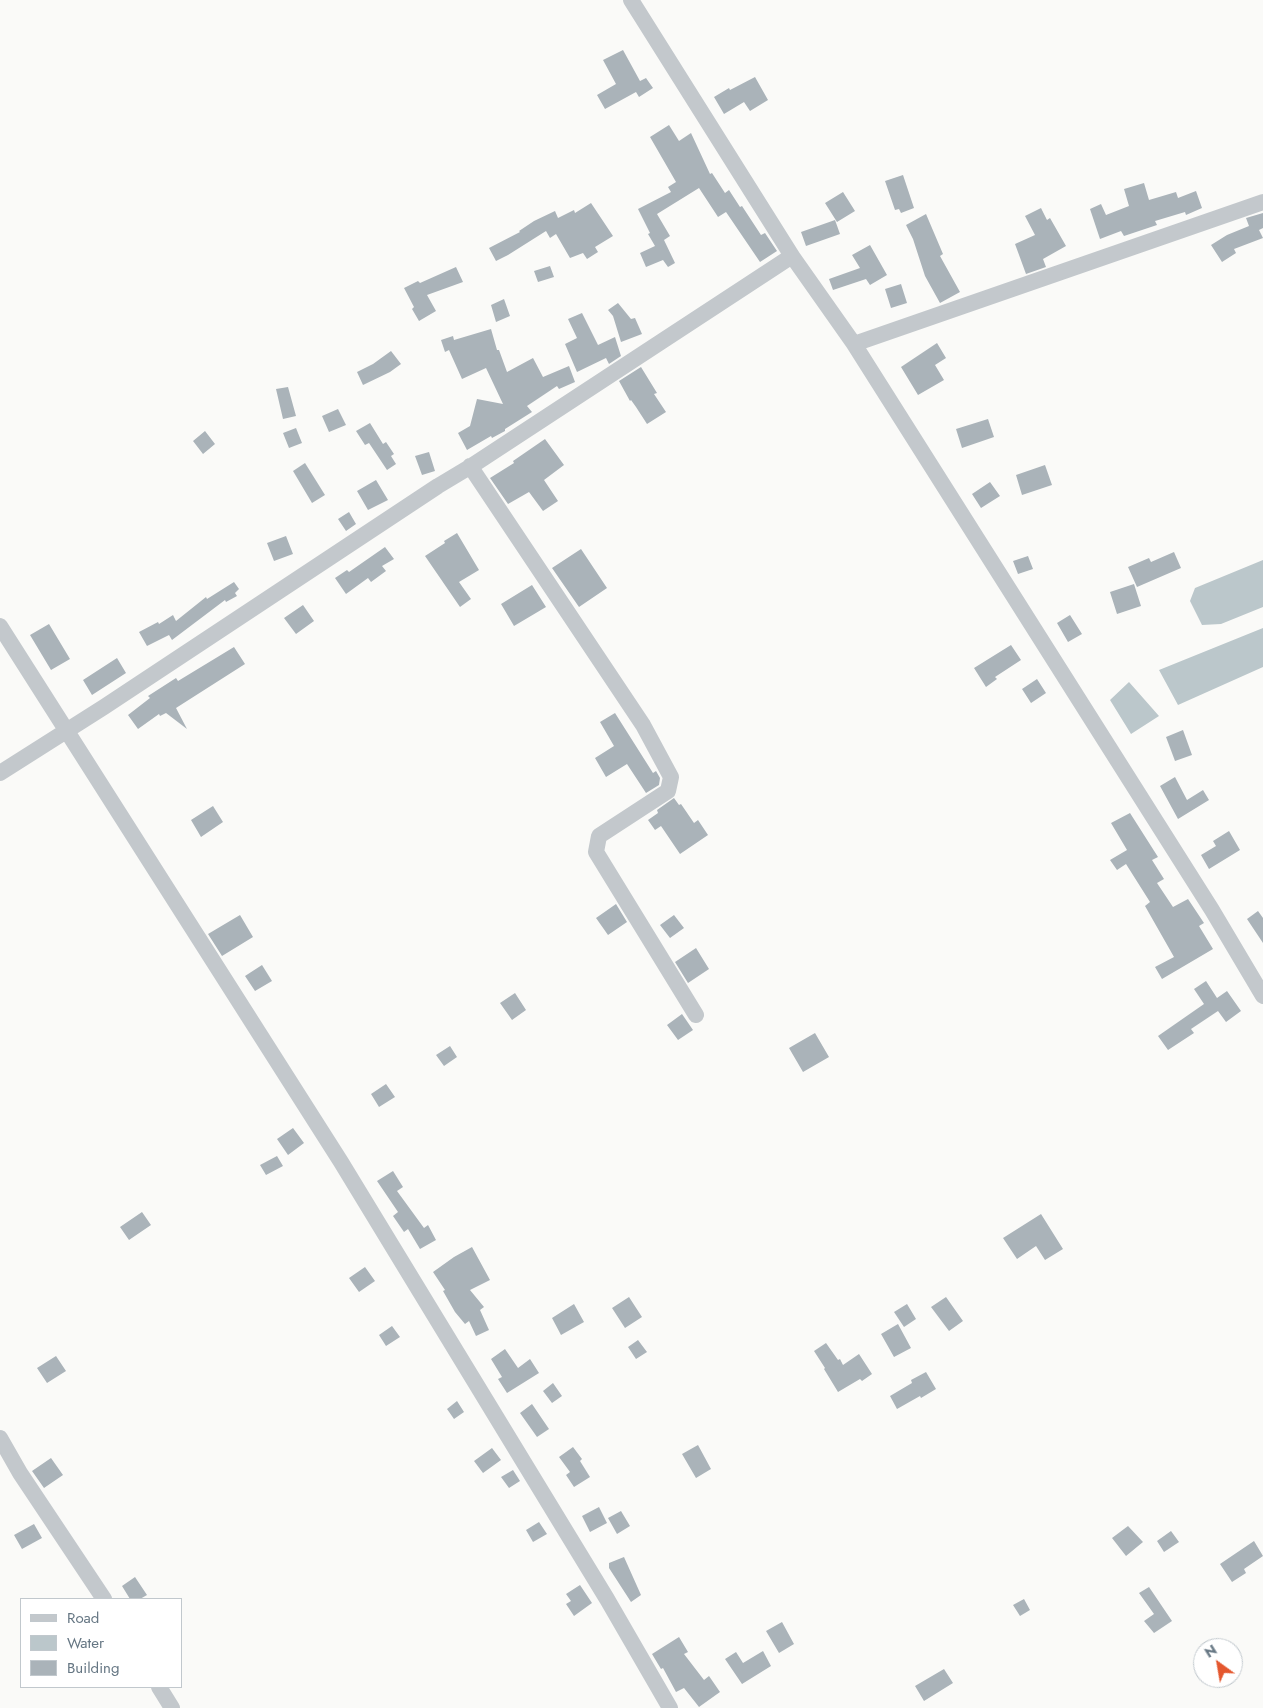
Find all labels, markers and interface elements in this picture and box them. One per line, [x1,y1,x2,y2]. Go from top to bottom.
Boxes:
legend [20,1598,182,1688]
text: Road [67,1607,99,1629]
text: Water [67,1632,104,1654]
north arrow [1193,1638,1243,1688]
text: N [1201,1640,1221,1663]
text: Building [67,1657,119,1679]

